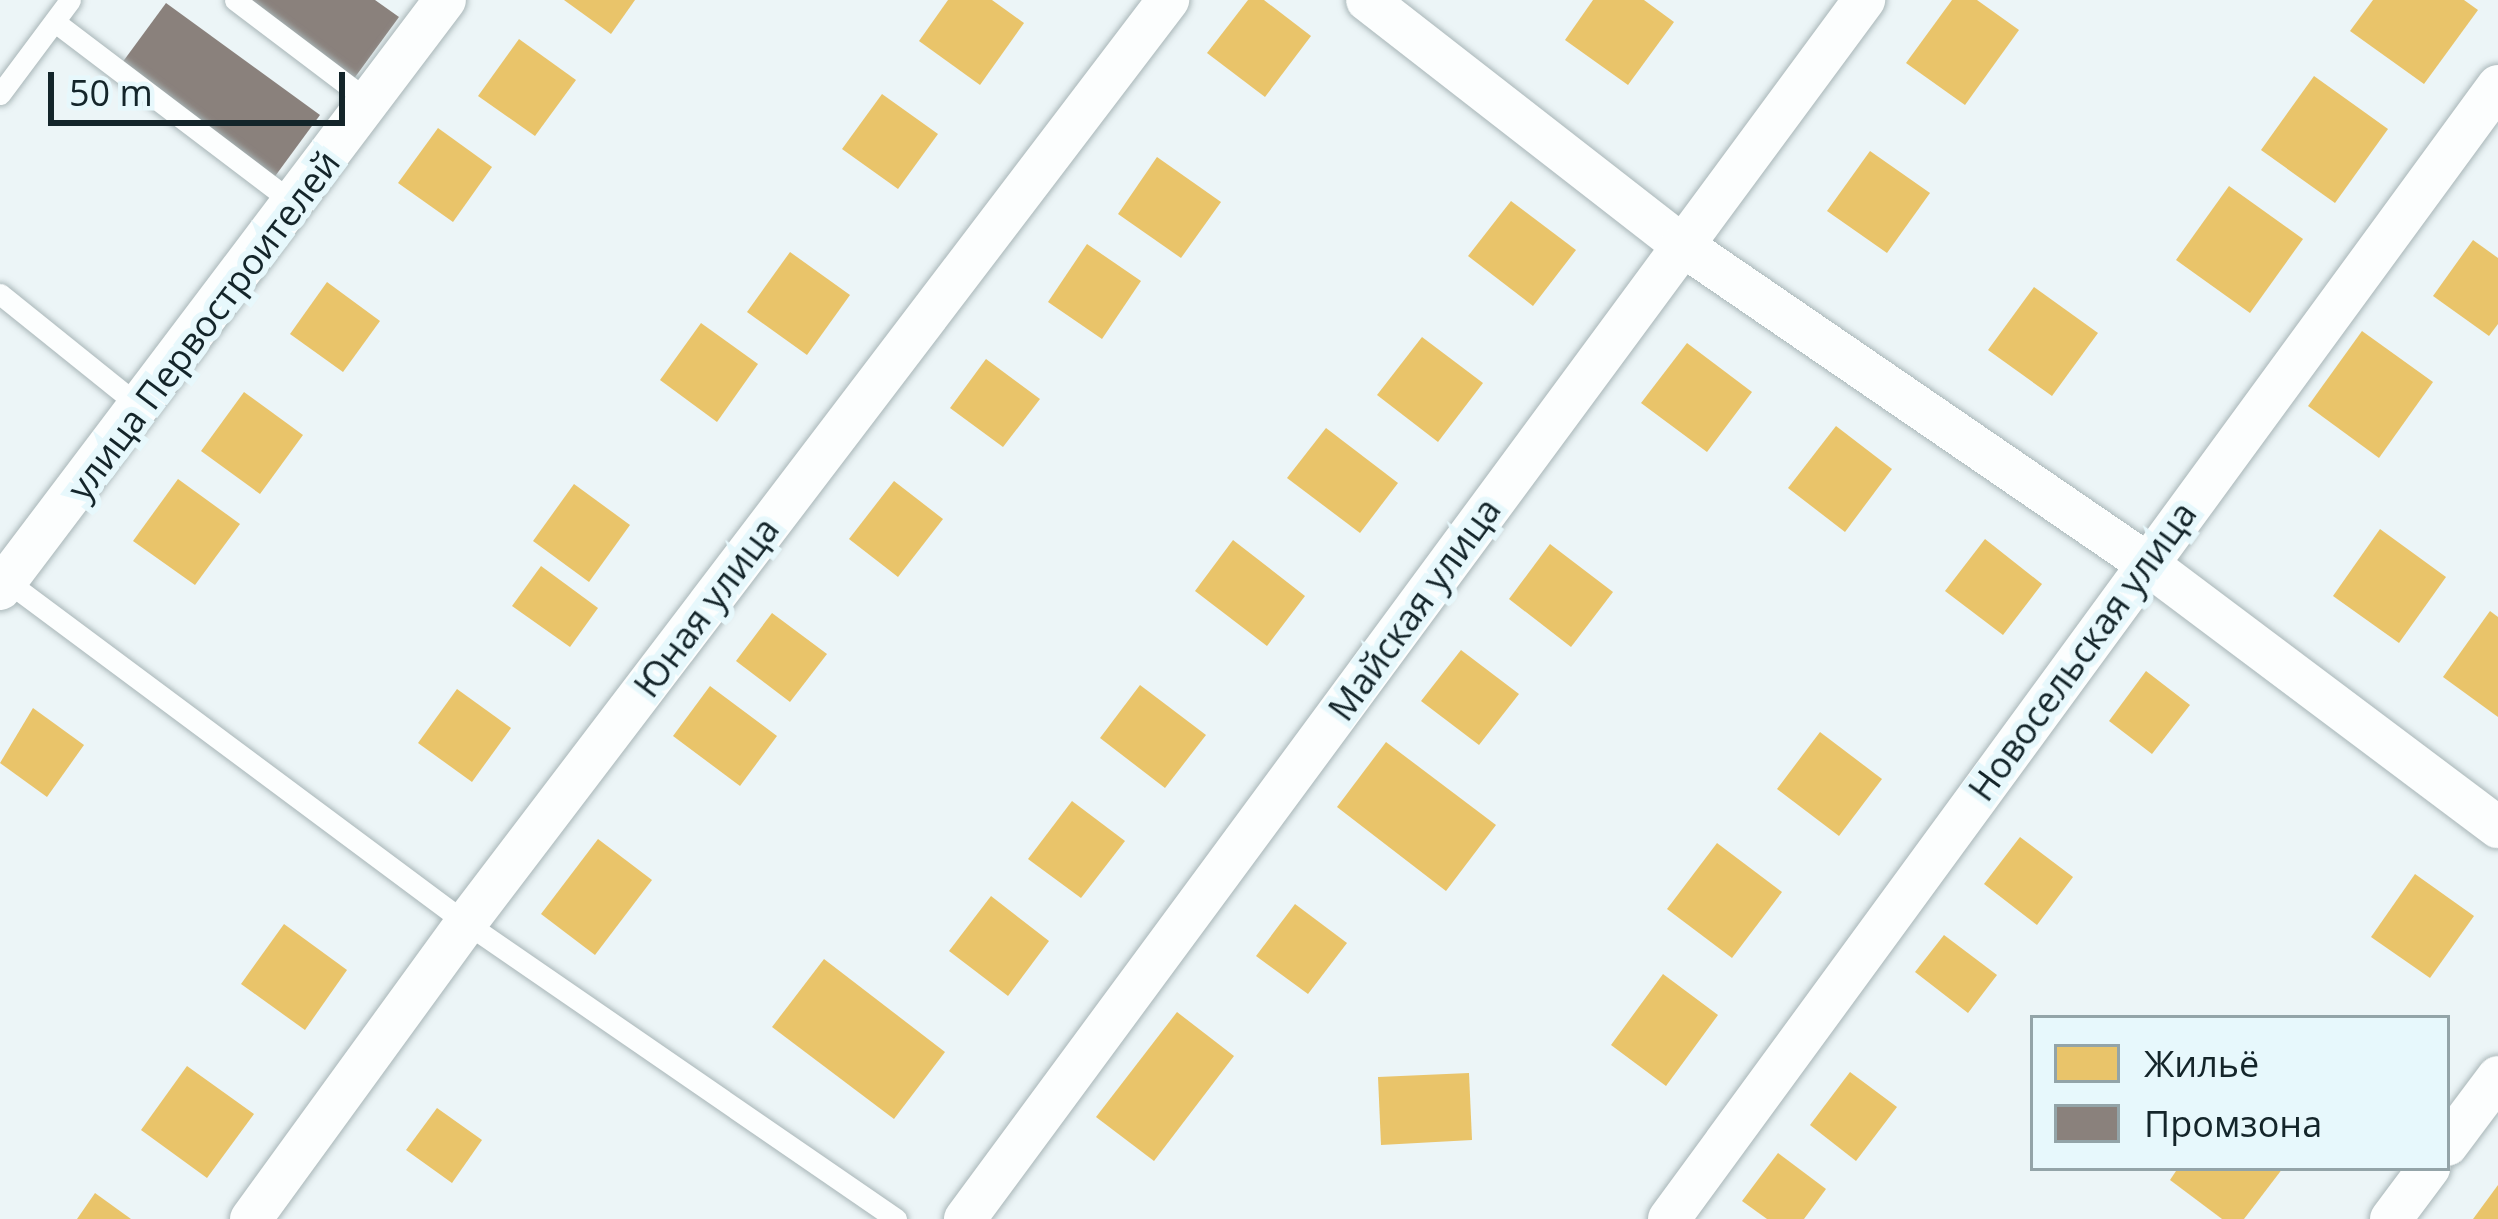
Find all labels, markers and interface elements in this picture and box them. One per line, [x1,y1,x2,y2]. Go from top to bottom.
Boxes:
scale bar [54,48,351,122]
text: 50 m [69,68,153,117]
street label: улица Первостроителей [58,142,348,508]
street label: Майская улица [1319,489,1509,729]
street label: Новосельская улица [1959,493,2205,809]
street label: Юная улица [624,509,788,705]
legend [2030,1015,2450,1171]
text: Жильё [2144,1039,2259,1088]
text: Промзона [2144,1099,2322,1148]

